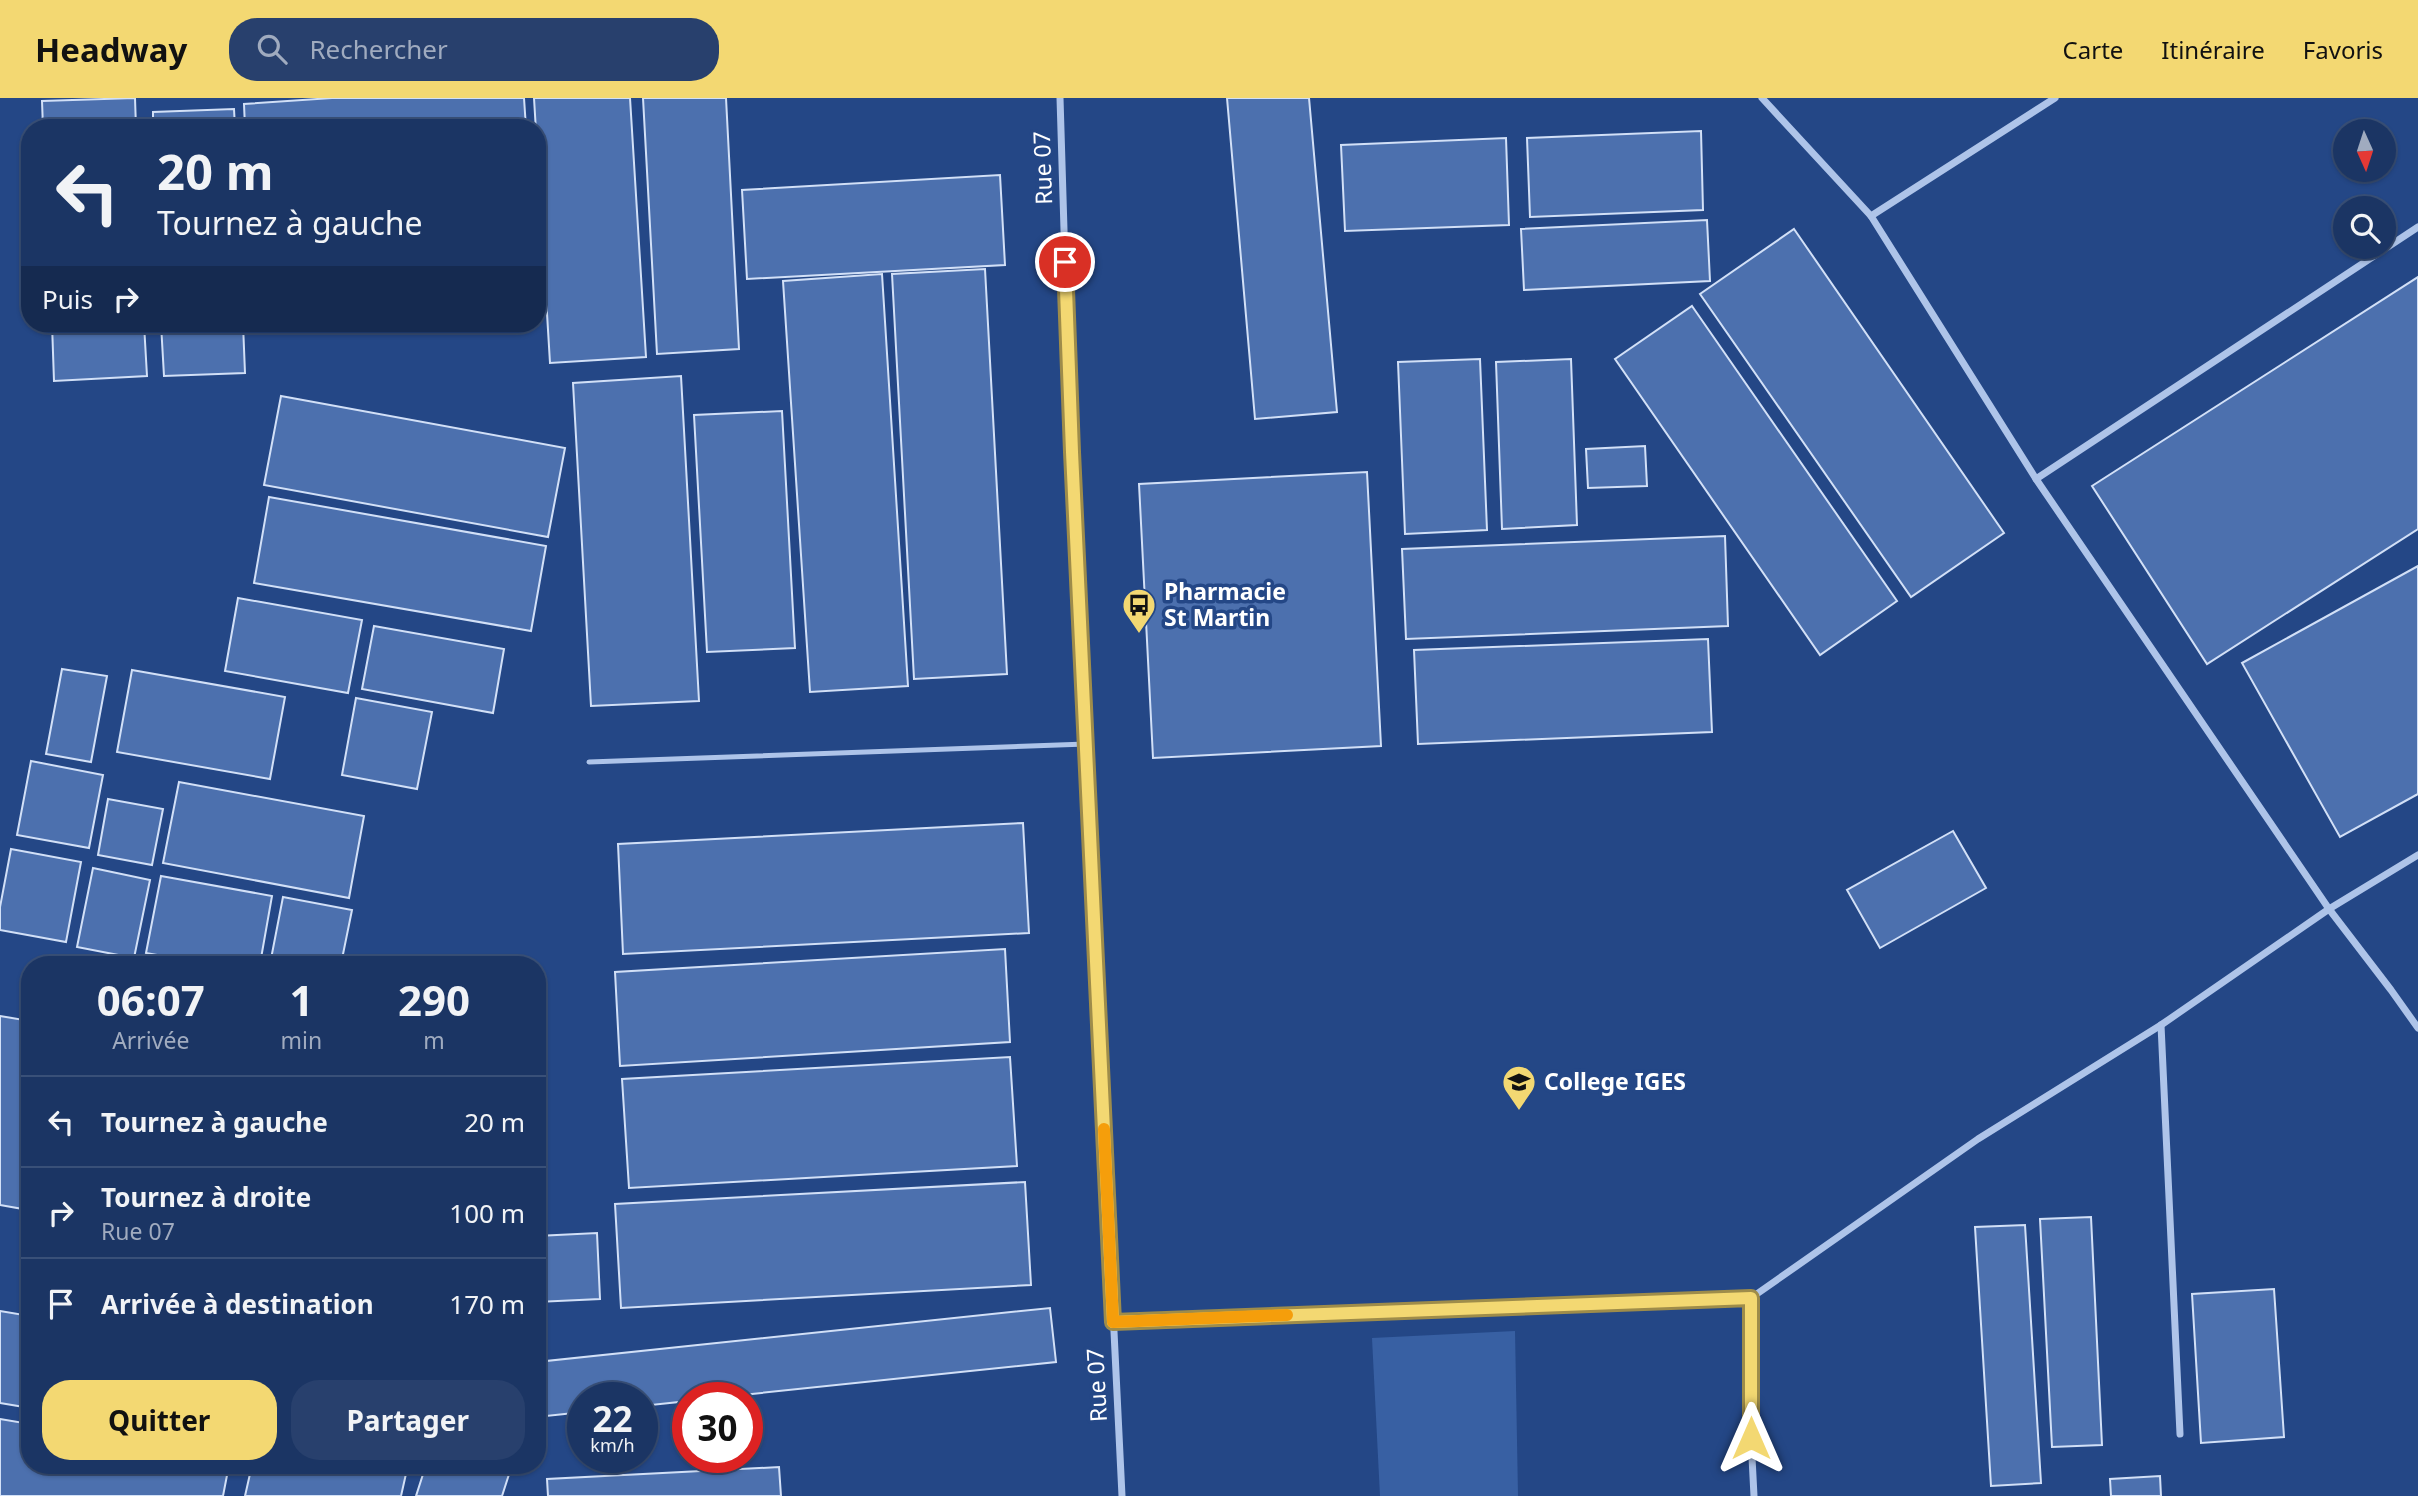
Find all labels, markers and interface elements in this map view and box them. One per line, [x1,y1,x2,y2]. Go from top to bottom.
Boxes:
search box [229,18,719,81]
text: Headway [35,27,187,72]
icon: search [253,30,291,68]
text: Rechercher [309,31,448,67]
text: Carte [2063,33,2123,66]
text: Itinéraire [2161,33,2265,66]
text: Favoris [2303,33,2383,66]
north arrow [2333,119,2396,182]
map controls [2333,119,2396,259]
street label: Rue 07 [1025,131,1059,205]
text: 20 m [157,138,274,204]
icon: left [42,147,133,238]
button: search [2333,196,2396,259]
text: Tournez à gauche [157,201,423,244]
pin [1035,232,1095,292]
icon: arrive [1046,243,1084,281]
icon: right [107,280,145,318]
text: Puis [42,281,93,317]
place label: Pharmacie St Martin [1164,575,1286,633]
bus stop icon: Pharmacie St Martin [1120,586,1158,635]
text: 06:07 [97,971,205,1028]
text: 1 [289,971,313,1028]
text: 290 [398,971,470,1028]
text: Arrivée [112,1024,189,1056]
text: min [281,1024,322,1056]
text: m [423,1024,445,1056]
school or university icon: College IGES [1500,1063,1538,1112]
place label: College IGES [1544,1065,1686,1097]
icon: left [42,1103,80,1141]
text: Tournez à gauche [101,1104,328,1140]
text: 20 m [464,1104,525,1140]
text: Tournez à droite [101,1179,311,1215]
icon: right [42,1194,80,1232]
text: 100 m [449,1195,525,1231]
text: Rue 07 [101,1215,175,1247]
icon: arrive [42,1285,80,1323]
text: Arrivée à destination [101,1286,374,1322]
text: 170 m [449,1286,525,1322]
street label: Rue 07 [1078,1347,1114,1423]
button: Quitter [42,1380,277,1460]
button: Partager [291,1380,525,1460]
speed limit sign: 30 [672,1382,763,1473]
text: 22 [592,1395,633,1442]
position arrow [1714,1401,1788,1475]
text: km/h [590,1433,635,1457]

